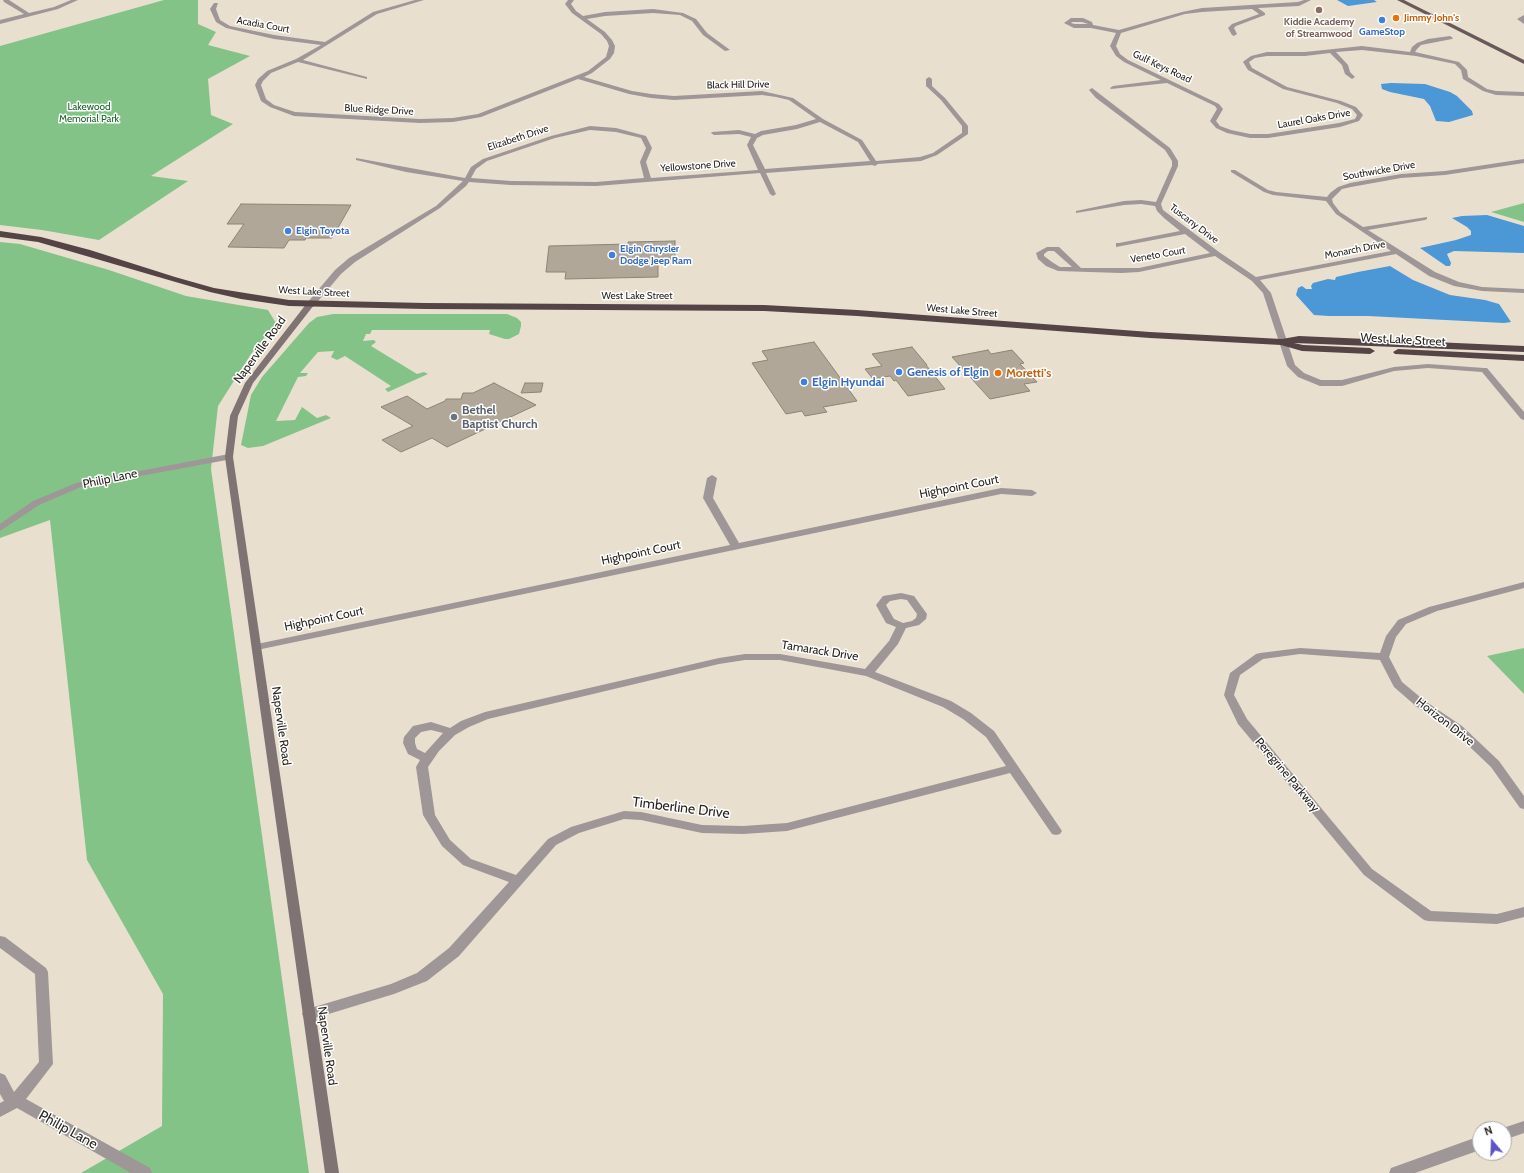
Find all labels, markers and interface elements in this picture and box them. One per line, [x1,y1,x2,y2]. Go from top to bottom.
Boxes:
marker: Kiddie Academy of Streamwood [1314,5,1324,15]
place label: Jimmy John's [1404,12,1459,24]
marker: Jimmy John's [1391,13,1401,23]
street label: Acadia Court [236,14,290,36]
marker: GameStop [1377,15,1387,25]
place label: Kiddie Academy of Streamwood [1284,16,1354,40]
place label: GameStop [1359,26,1405,38]
street label: Gulf Keys Road [1131,48,1193,86]
street label: Black Hill Drive [706,78,770,92]
park label: Lakewood Memorial Park [59,101,119,124]
street label: Blue Ridge Drive [344,102,414,118]
street label: Laurel Oaks Drive [1277,107,1351,131]
street label: Elizabeth Drive [486,122,550,154]
street label: Yellowstone Drive [660,157,736,175]
street label: Southwicke Drive [1342,159,1416,183]
street label: Tuscany Drive [1167,202,1221,246]
place label: Elgin Toyota [296,225,349,237]
marker: Elgin Toyota [283,226,293,236]
street label: Monarch Drive [1324,238,1386,262]
place label: Elgin Chrysler Dodge Jeep Ram [620,243,692,266]
street label: Veneto Court [1130,244,1186,266]
marker: Elgin Chrysler Dodge Jeep Ram [607,250,617,260]
street label: West Lake Street [278,284,350,300]
street label: West Lake Street [601,290,673,302]
street label: West Lake Street [926,302,998,320]
street label: Naperville Road [231,314,289,386]
street label: West Lake Street [1360,331,1446,349]
place label: Genesis of Elgin [907,365,989,379]
place label: Moretti's [1006,366,1051,380]
marker: Genesis of Elgin [894,367,904,377]
marker: Moretti's [993,368,1003,378]
place label: Elgin Hyundai [812,375,884,389]
marker: Elgin Hyundai [799,377,809,387]
place label: Bethel Baptist Church [462,403,538,431]
marker: Bethel Baptist Church [449,412,459,422]
street label: Philip Lane [81,466,139,492]
street label: Highpoint Court [918,472,1000,502]
street label: Highpoint Court [600,538,682,568]
street label: Highpoint Court [283,604,365,634]
street label: Tamarack Drive [781,638,859,664]
street label: Naperville Road [268,686,294,766]
street label: Horizon Drive [1413,695,1477,749]
street label: Peregrine Parkway [1252,735,1322,815]
street label: Timberline Drive [631,794,731,822]
street label: Naperville Road [314,1006,340,1086]
street label: Philip Lane [36,1107,100,1153]
north arrow [1472,1121,1512,1161]
text: N [1482,1123,1494,1138]

